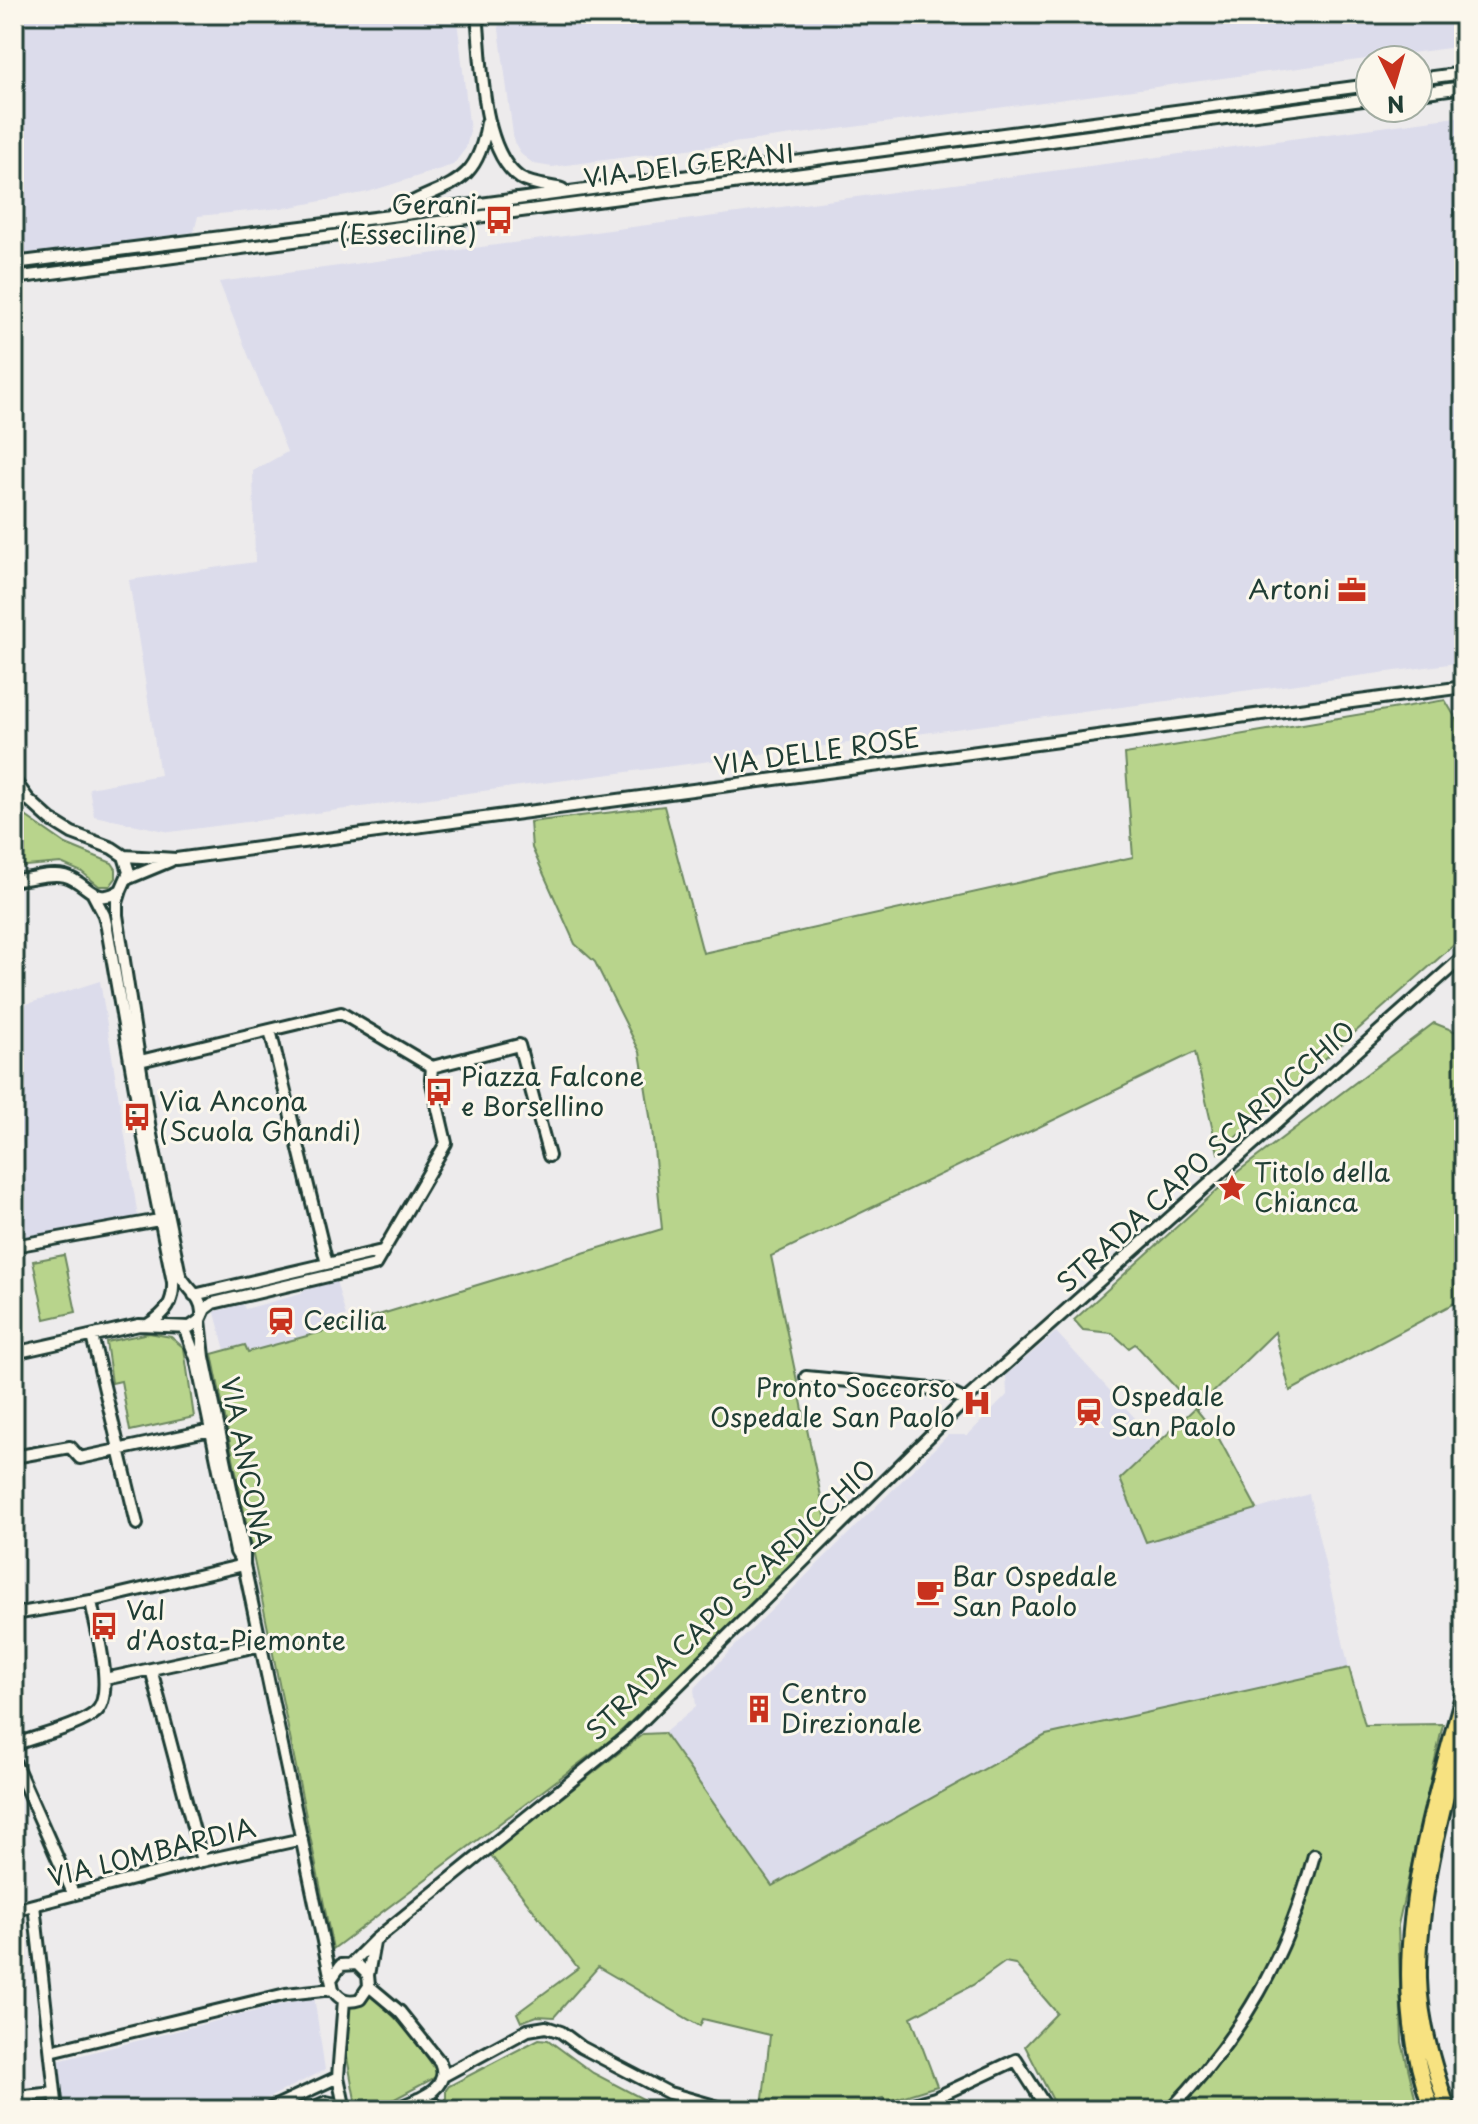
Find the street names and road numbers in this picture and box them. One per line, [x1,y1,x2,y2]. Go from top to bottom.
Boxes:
street label: VIA DEI GERANI [581,132,796,197]
street label: VIA DELLE ROSE [711,717,922,784]
street label: STRADA CAPO SCARDICCHIO [1047,1011,1363,1301]
street label: VIA ANCONA [212,1373,283,1552]
street label: STRADA CAPO SCARDICCHIO [576,1449,884,1748]
street label: VIA LOMBARDIA [44,1807,260,1896]

